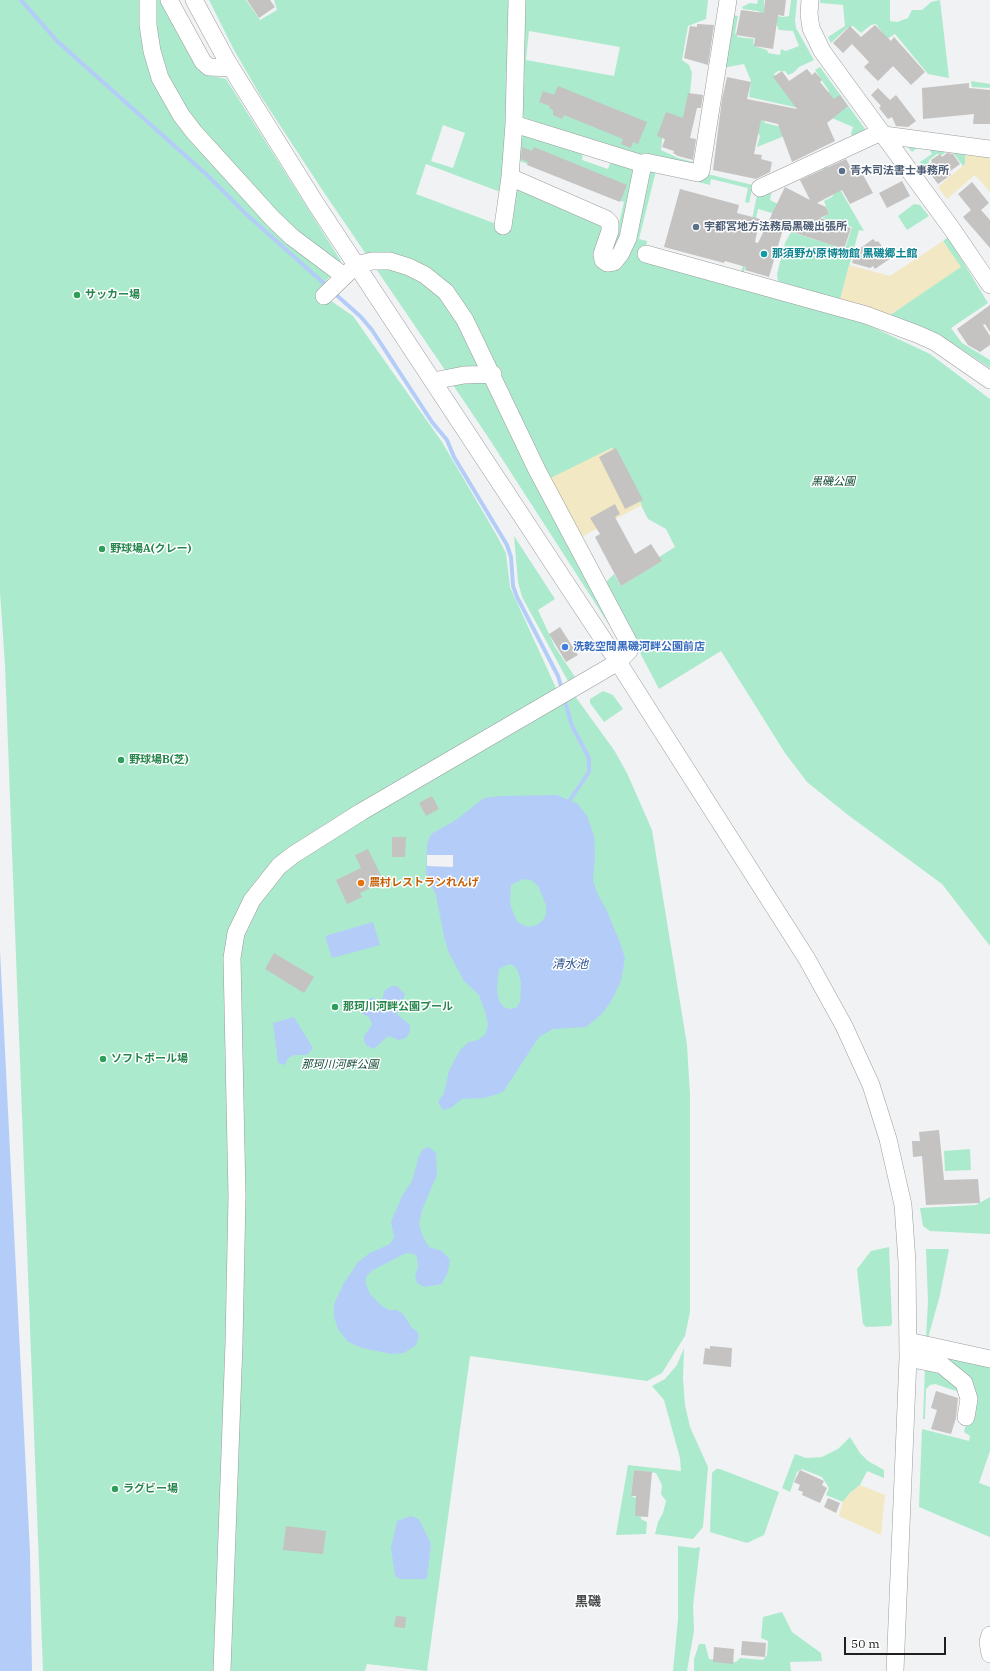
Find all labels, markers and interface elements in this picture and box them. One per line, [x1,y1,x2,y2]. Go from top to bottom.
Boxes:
place label: 青木司法書士事務所 [850,164,949,178]
marker: 青木司法書士事務所 [837,166,847,176]
place label: 宇都宮地方法務局黒磯出張所 [704,220,847,234]
marker: 宇都宮地方法務局黒磯出張所 [691,222,701,232]
place label: 那須野が原博物館 黒磯郷土館 [772,247,918,261]
marker: 那須野が原博物館 黒磯郷土館 [759,249,769,259]
place label: サッカー場 [85,288,140,302]
marker: サッカー場 [72,290,82,300]
park label: 黒磯公園 [811,475,855,489]
place label: 野球場A(クレー) [110,542,191,556]
marker: 野球場A(クレー) [97,544,107,554]
place label: 洗乾空間黒磯河畔公園前店 [573,640,705,654]
marker: 洗乾空間黒磯河畔公園前店 [560,642,570,652]
place label: 野球場B(芝) [129,753,189,767]
marker: 野球場B(芝) [116,755,126,765]
place label: 農村レストランれんげ [369,876,479,890]
marker: 農村レストランれんげ [356,878,366,888]
water label: 清水池 [552,958,588,972]
place label: 那珂川河畔公園プール [343,1000,453,1014]
marker: 那珂川河畔公園プール [330,1002,340,1012]
place label: ソフトボール場 [111,1052,188,1066]
marker: ソフトボール場 [98,1054,108,1064]
park label: 那珂川河畔公園 [302,1058,378,1072]
place label: ラグビー場 [123,1482,178,1496]
marker: ラグビー場 [110,1484,120,1494]
district label: 黒磯 [575,1594,601,1610]
scale bar [846,1629,948,1655]
text: 50 m [851,1636,880,1651]

